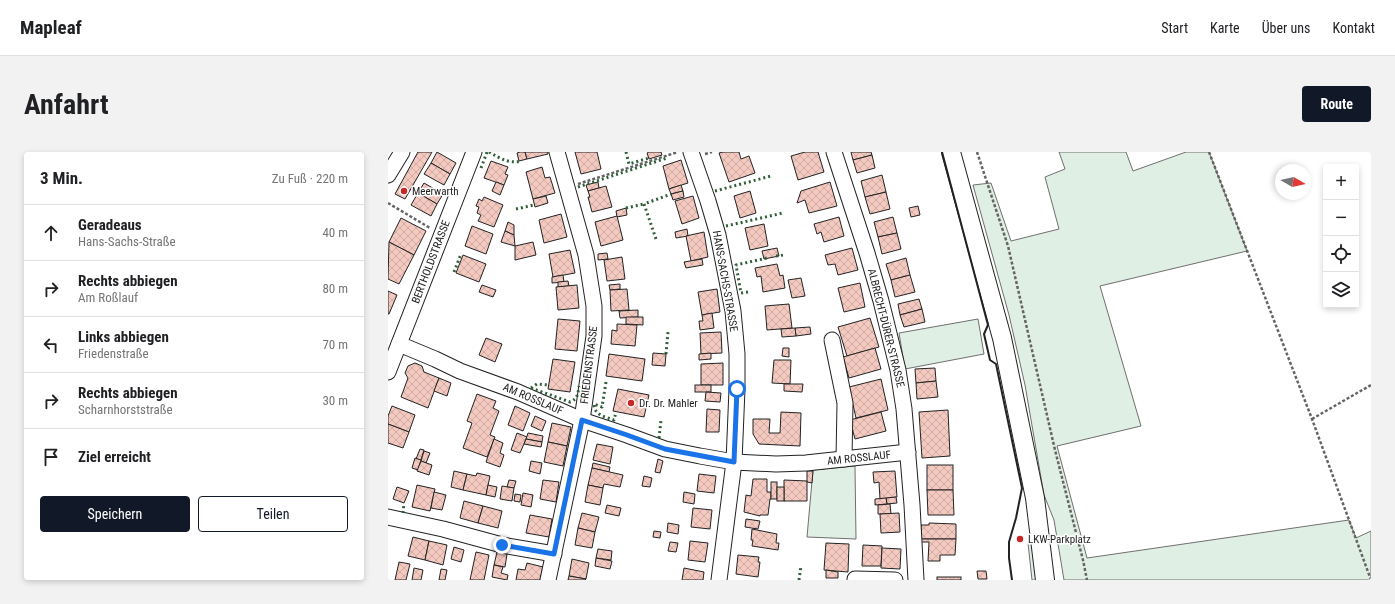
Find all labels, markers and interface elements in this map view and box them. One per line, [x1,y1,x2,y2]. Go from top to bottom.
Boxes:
text: Mapleaf [20,16,82,39]
text: Start [1161,20,1188,36]
text: Karte [1210,20,1240,36]
text: Über uns [1262,20,1310,36]
text: Kontakt [1332,20,1375,36]
button: Route [1302,86,1371,122]
text: Anfahrt [24,88,109,121]
north arrow [1275,164,1311,200]
map controls [1323,164,1359,308]
button: + [1323,164,1359,200]
text: 3 Min. [40,168,83,188]
text: Zu Fuß · 220 m [272,171,348,186]
place label: Meerwarth [412,185,459,198]
marker: Meerwarth [399,186,409,196]
button: − [1323,200,1359,236]
text: Geradeaus [78,216,142,234]
street label: BERTHOLDSTRASSE [409,218,453,305]
icon: ahead [40,222,62,244]
text: 40 m [322,225,348,240]
street label: HANS-SACHS-STRASSE [710,229,740,333]
text: Hans-Sachs-Straße [78,234,176,249]
button: locate [1323,236,1359,272]
street label: ALBRECHT-DÜRER-STRASSE [865,267,907,389]
text: Rechts abbiegen [78,272,178,290]
button: layers [1323,272,1359,308]
icon: right [40,278,62,300]
text: 80 m [322,281,348,296]
text: Am Roßlauf [78,290,138,305]
street label: FRIEDENSTRASSE [578,325,600,405]
text: Links abbiegen [78,328,169,346]
icon: left [40,334,62,356]
text: 70 m [322,337,348,352]
text: Friedenstraße [78,346,149,361]
street label: AM ROSSLAUF [501,380,565,418]
route start [728,380,746,398]
text: Rechts abbiegen [78,384,178,402]
icon: right [40,390,62,412]
text: 30 m [322,393,348,408]
place label: Dr. Dr. Mahler [639,397,698,410]
marker: Dr. Dr. Mahler [626,398,636,408]
text: Scharnhorststraße [78,402,173,417]
icon: arrive [40,446,62,468]
text: Ziel erreicht [78,448,151,466]
street label: AM ROSSLAUF [826,448,892,468]
button: Speichern [40,496,190,532]
button: Teilen [198,496,348,532]
place label: LKW-Parkplatz [1028,533,1091,546]
marker: LKW-Parkplatz [1015,534,1025,544]
route end [493,536,511,554]

